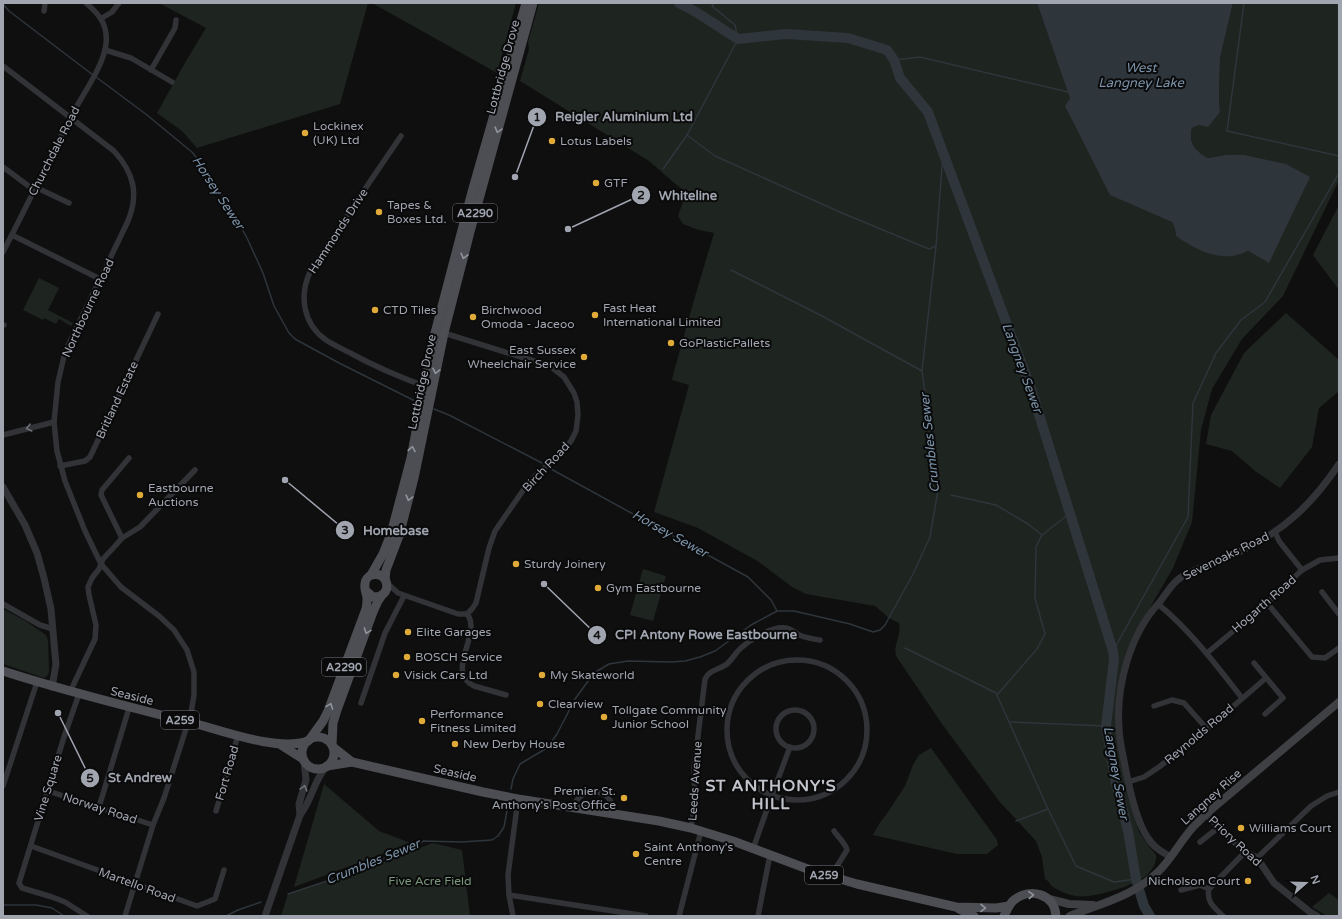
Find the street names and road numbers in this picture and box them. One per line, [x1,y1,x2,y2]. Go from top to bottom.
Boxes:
street label: Lottbridge Drove [484,18,522,116]
street label: Churchdale Road [25,104,83,198]
street label: Hammonds Drive [305,186,371,276]
road number: A2290 [453,204,497,222]
street label: Northbourne Road [59,256,117,360]
street label: Lottbridge Drove [405,333,439,431]
street label: Britland Estate [93,359,141,441]
street label: Birch Road [520,439,572,495]
street label: Sevenoaks Road [1181,529,1271,583]
street label: Hogarth Road [1229,572,1299,636]
road number: A2290 [322,658,366,676]
street label: Seaside [109,684,155,708]
street label: Reynolds Road [1162,701,1236,767]
road number: A259 [161,711,199,729]
street label: Leeds Avenue [685,740,705,821]
street label: Fort Road [212,744,242,802]
street label: Vine Square [31,753,65,823]
street label: Seaside [432,761,478,785]
street label: Langney Rise [1178,766,1244,828]
street label: Norway Road [61,789,139,827]
street label: Priory Road [1206,813,1264,869]
street label: Martello Road [97,865,177,905]
road number: A259 [805,866,843,884]

